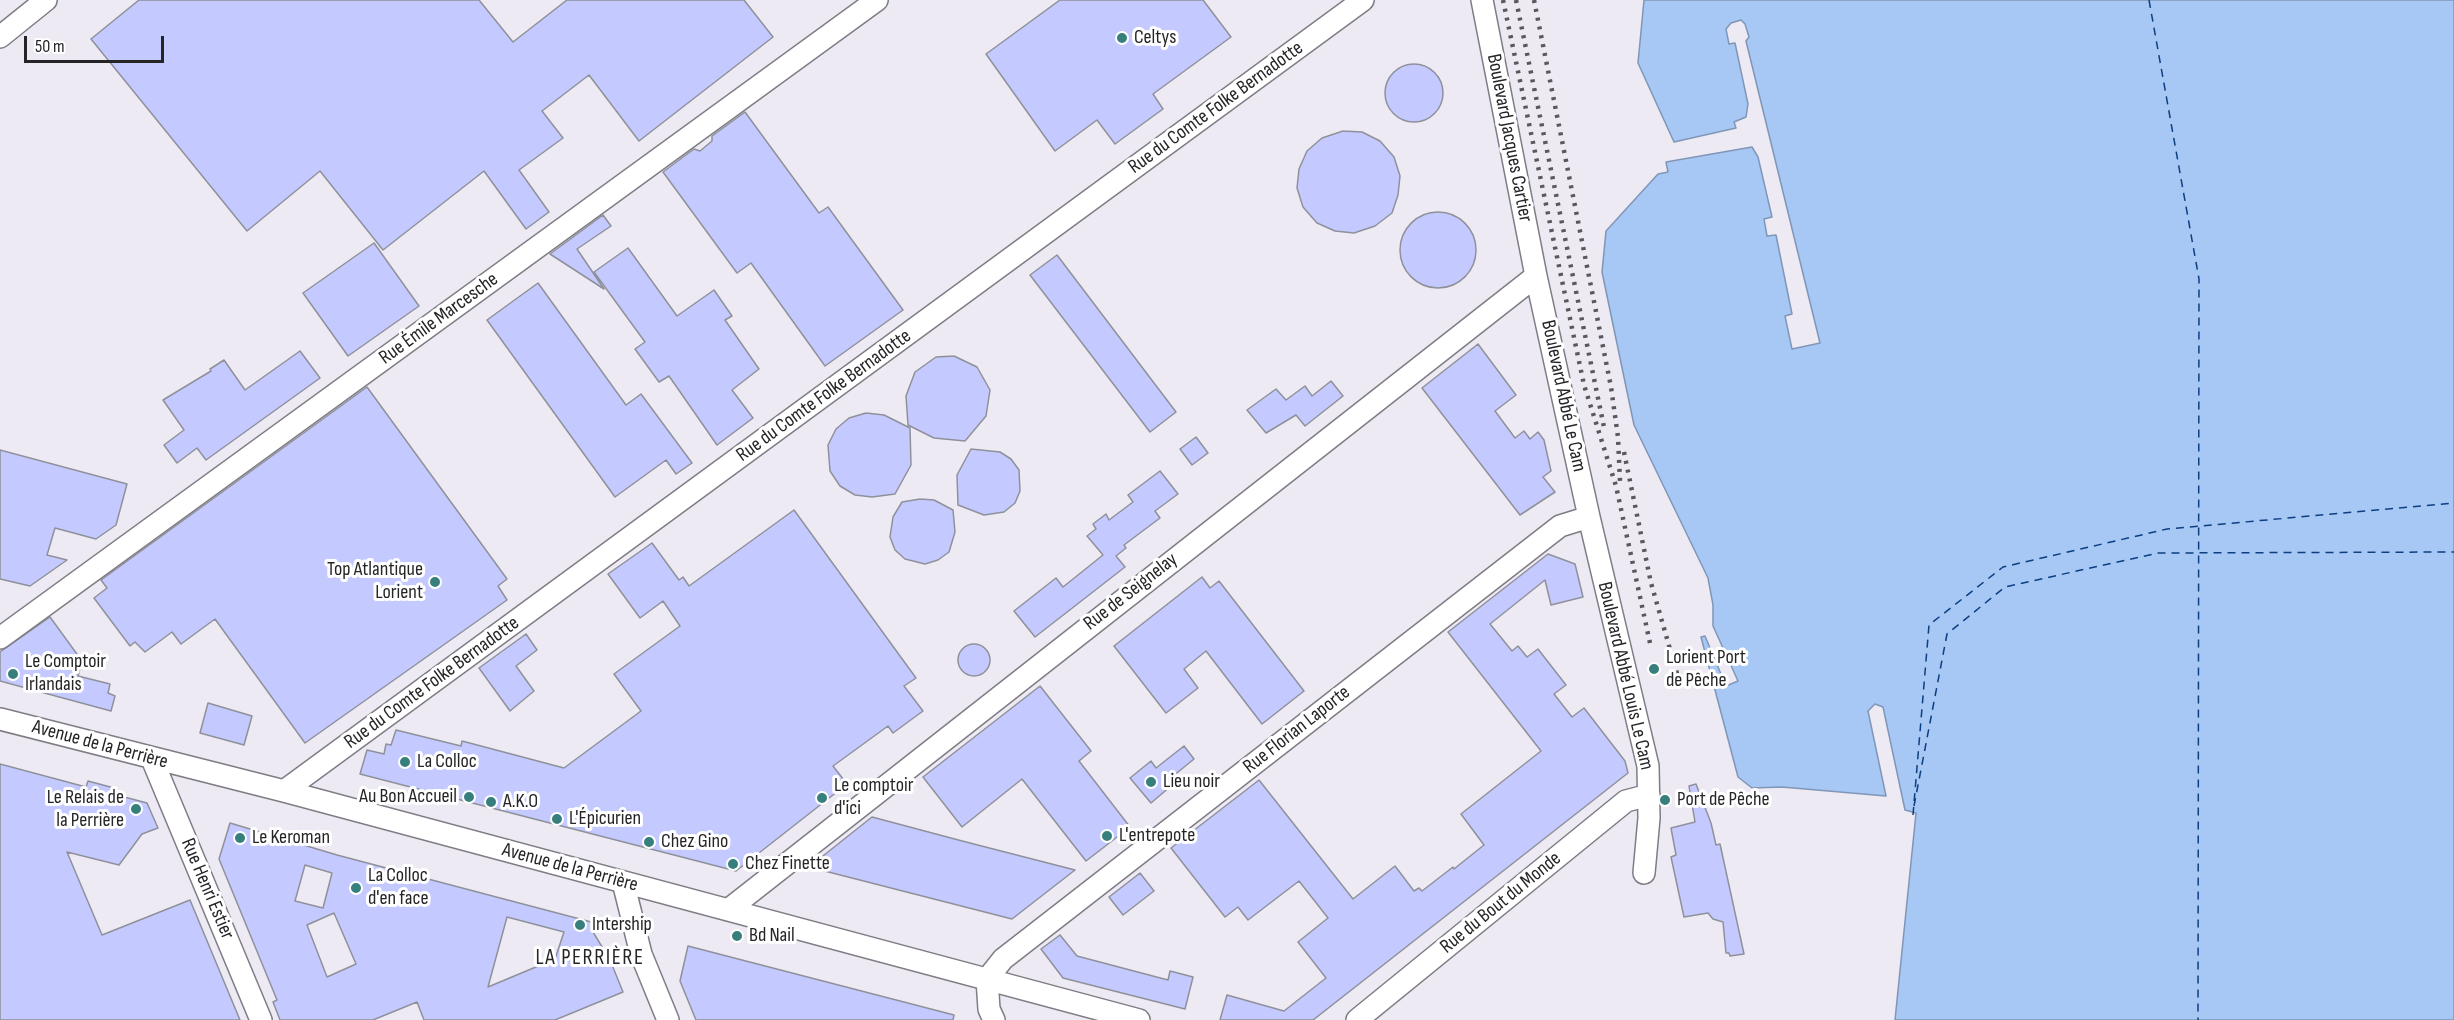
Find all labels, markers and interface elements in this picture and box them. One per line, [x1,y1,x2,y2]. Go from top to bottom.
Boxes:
scale bar [27,24,166,62]
place label: Celtys [1134,26,1176,50]
marker: Celtys [1115,31,1129,45]
text: 50 m [35,36,65,57]
street label: Rue du Comte Folke Bernadotte [1124,37,1308,179]
street label: Boulevard Jacques Cartier [1481,52,1537,224]
street label: Rue Émile Marcesche [375,268,503,370]
street label: Boulevard Abbé Le Cam [1535,318,1591,474]
street label: Rue du Comte Folke Bernadotte [732,325,916,467]
street label: Rue de Seignelay [1079,548,1183,636]
place label: Top Atlantique Lorient [327,558,423,605]
marker: Top Atlantique Lorient [428,575,442,589]
street label: Boulevard Abbé Louis Le Cam [1592,580,1658,772]
street label: Rue du Comte Folke Bernadotte [340,612,524,754]
place label: Lorient Port de Pêche [1666,646,1746,693]
place label: Le Comptoir Irlandais [25,650,106,697]
marker: Lorient Port de Pêche [1647,662,1661,676]
marker: Le Comptoir Irlandais [6,667,20,681]
street label: Rue Florian Laporte [1239,681,1355,779]
street label: Avenue de la Perrière [30,715,170,775]
place label: La Colloc [417,750,477,774]
marker: La Colloc [398,755,412,769]
place label: Lieu noir [1163,770,1220,794]
place label: Le comptoir d'ici [834,774,913,821]
marker: Lieu noir [1144,775,1158,789]
place label: Au Bon Accueil [359,785,457,809]
place label: Le Relais de la Perrière [47,786,124,833]
place label: Port de Pêche [1677,788,1770,812]
marker: Au Bon Accueil [462,790,476,804]
place label: A.K.O [503,790,538,814]
marker: Le comptoir d'ici [815,791,829,805]
marker: Port de Pêche [1658,793,1672,807]
marker: A.K.O [484,795,498,809]
marker: Le Relais de la Perrière [129,802,143,816]
place label: L'Épicurien [569,807,641,831]
marker: L'Épicurien [550,812,564,826]
place label: L'entrepote [1119,824,1195,848]
place label: Le Keroman [252,826,330,850]
marker: L'entrepote [1100,829,1114,843]
place label: Chez Gino [661,830,728,854]
marker: Le Keroman [233,831,247,845]
street label: Rue Henri Estier [175,835,239,943]
marker: Chez Gino [642,835,656,849]
street label: Avenue de la Perrière [500,838,640,898]
street label: Rue du Bout du Monde [1436,847,1566,959]
place label: Chez Finette [745,852,830,876]
marker: Chez Finette [726,857,740,871]
place label: La Colloc d'en face [368,864,428,911]
marker: La Colloc d'en face [349,881,363,895]
place label: Intership [592,913,652,937]
marker: Intership [573,918,587,932]
place label: Bd Nail [749,924,795,948]
marker: Bd Nail [730,929,744,943]
district label: LA PERRIÈRE [535,945,645,971]

